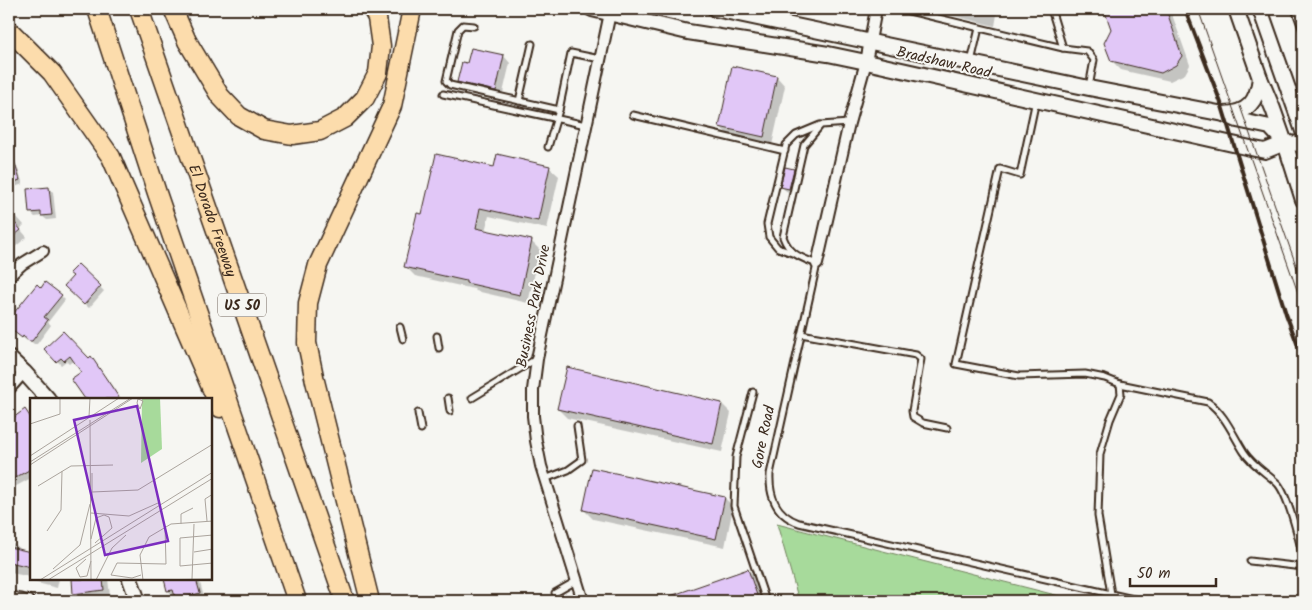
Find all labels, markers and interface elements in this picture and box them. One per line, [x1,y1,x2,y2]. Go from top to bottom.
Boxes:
street label: Bradshaw Road [894,40,994,86]
street label: El Dorado Freeway [181,161,243,281]
street label: Business Park Drive [510,242,558,370]
road number: US 50 [218,294,266,316]
inset map [30,398,212,580]
street label: Gore Road [746,403,782,471]
scale bar [1130,555,1216,587]
text: 50 m [1137,562,1171,586]

